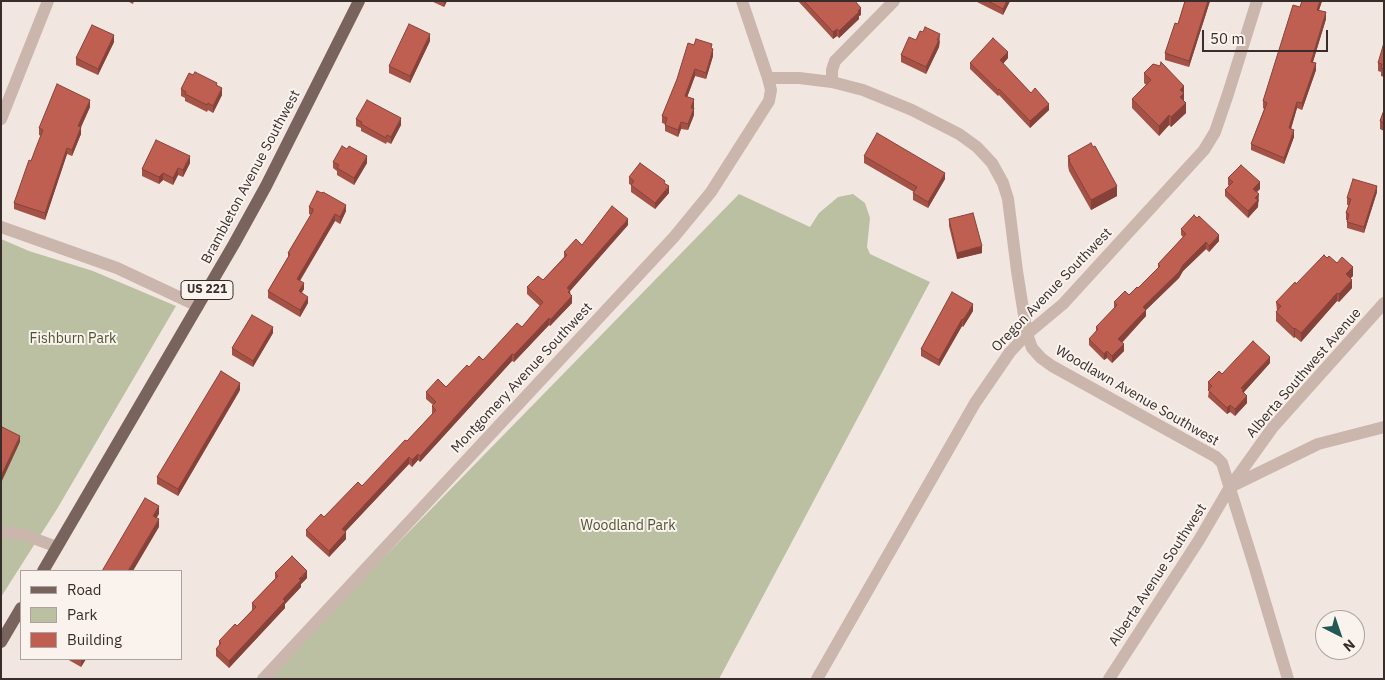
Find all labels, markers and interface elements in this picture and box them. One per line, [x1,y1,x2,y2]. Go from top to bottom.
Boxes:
scale bar [1205,20,1331,52]
text: 50 m [1210,29,1245,48]
street label: Brambleton Avenue Southwest [198,87,304,267]
street label: Oregon Avenue Southwest [988,225,1116,355]
road number: US 221 [181,280,233,300]
street label: Montgomery Avenue Southwest [448,299,596,457]
street label: Alberta Southwest Avenue [1243,305,1365,441]
park label: Fishburn Park [30,331,116,347]
street label: Woodlawn Avenue Southwest [1052,342,1222,450]
street label: Alberta Avenue Southwest [1106,501,1210,649]
park label: Woodland Park [580,518,676,534]
legend [20,570,182,660]
text: Road [67,580,102,599]
text: Park [67,605,97,624]
north arrow [1315,610,1365,660]
text: Building [67,630,122,649]
text: N [1339,635,1359,656]

